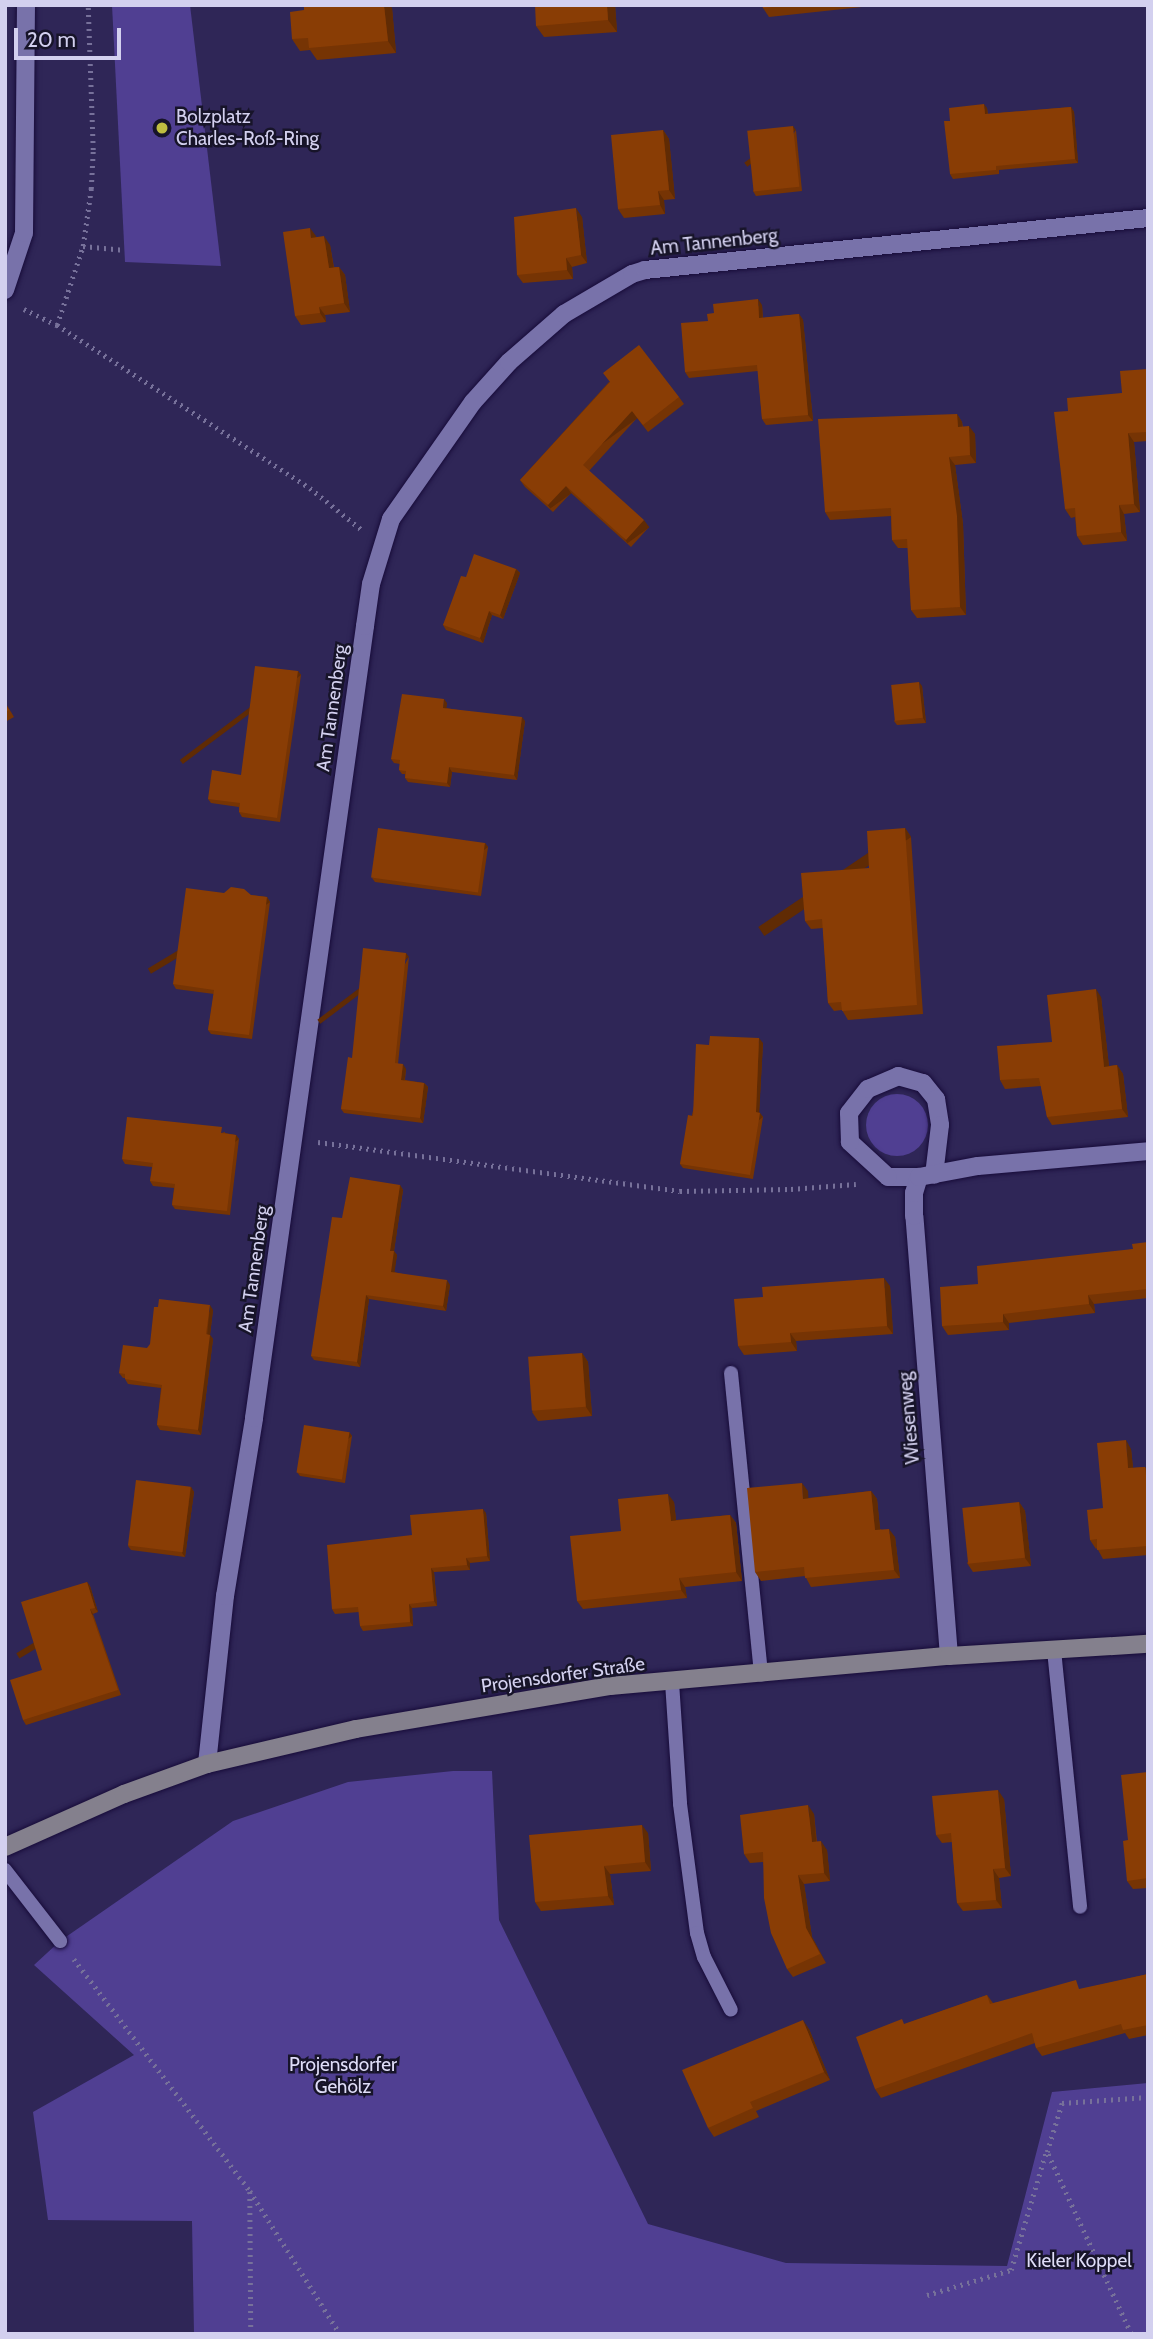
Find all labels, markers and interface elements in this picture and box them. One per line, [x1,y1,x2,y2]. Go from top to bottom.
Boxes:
scale bar [18,14,124,58]
text: 20 m [27,27,76,52]
place label: Bolzplatz Charles-Roß-Ring [176,106,319,150]
marker: Bolzplatz Charles-Roß-Ring [154,120,170,136]
street label: Am Tannenberg [649,224,779,260]
street label: Am Tannenberg [312,643,352,773]
street label: Am Tannenberg [234,1204,274,1334]
street label: Wiesenweg [894,1371,924,1465]
street label: Projensdorfer Straße [480,1652,646,1698]
park label: Projensdorfer Gehölz [289,2054,397,2098]
park label: Kieler Koppel [1026,2250,1132,2272]

